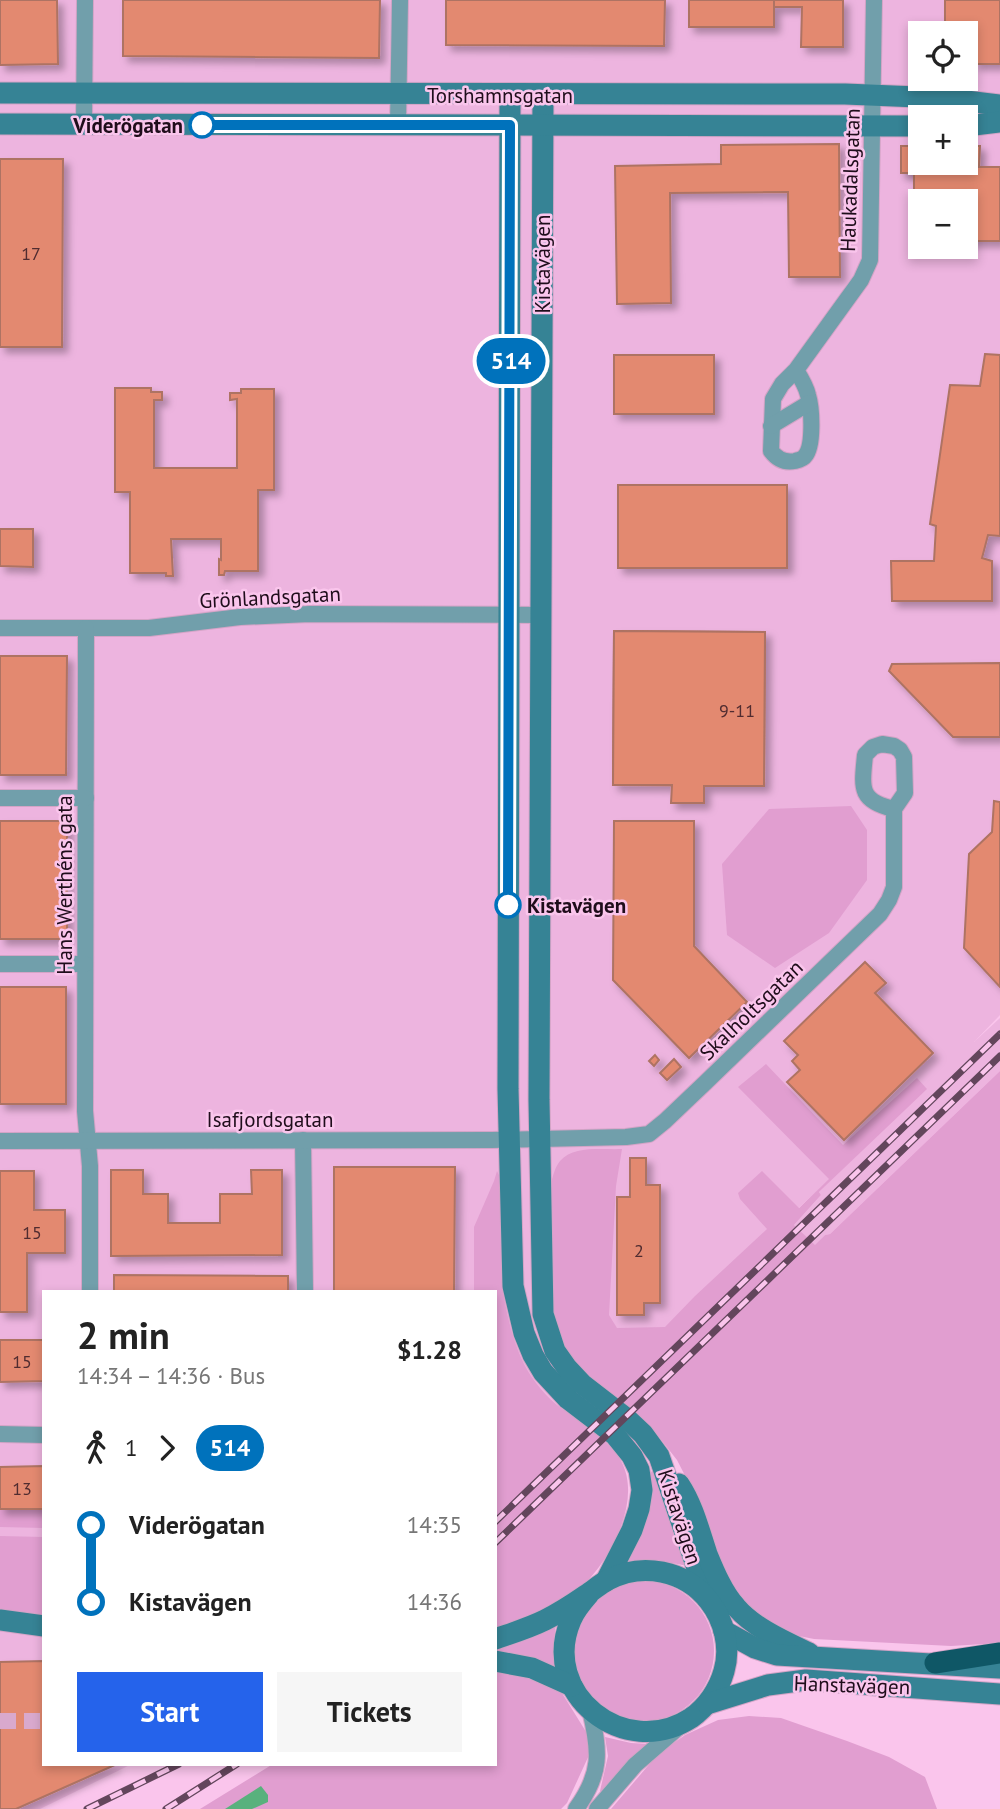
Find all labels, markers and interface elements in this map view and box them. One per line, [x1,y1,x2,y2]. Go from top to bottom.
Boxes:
map controls [908,21,978,259]
button: locate [908,21,978,91]
street label: Torshamnsgatan [427,82,573,109]
button: + [908,105,978,175]
street label: Haukadalsgatan [834,108,866,252]
place label: Viderögatan [72,112,183,139]
marker: Viderögatan [189,112,215,138]
button: − [908,189,978,259]
street label: Kistavägen [529,215,556,313]
house number: 17 [21,242,41,265]
line badge: 514 [471,338,551,384]
text: 514 [491,345,531,376]
street label: Grönlandsgatan [199,580,341,614]
house number: 9-11 [719,699,755,722]
street label: Hans Werthéns gata [51,795,78,975]
marker: Kistavägen [495,892,521,918]
place label: Kistavägen [527,892,626,919]
street label: Skalholtsgatan [694,954,808,1066]
street label: Isafjordsgatan [207,1106,333,1133]
house number: 15 [22,1221,42,1244]
house number: 2 [634,1239,644,1262]
text: 2 min [77,1310,170,1359]
text: $1.28 [397,1333,462,1366]
house number: 15 [12,1350,32,1373]
text: 14:34 – 14:36 · Bus [77,1361,265,1390]
icon: walk [77,1429,115,1467]
icon: forward [148,1429,186,1467]
text: 514 [210,1432,250,1463]
text: 1 [125,1433,138,1462]
street label: Kistavägen [652,1466,708,1568]
house number: 13 [12,1477,32,1500]
text: Viderögatan [129,1508,265,1541]
text: 14:35 [407,1510,462,1539]
text: Kistavägen [129,1585,252,1618]
text: 14:36 [407,1587,462,1616]
street label: Hanstavägen [793,1669,911,1701]
button: Start [77,1672,263,1752]
button: Tickets [277,1672,462,1752]

